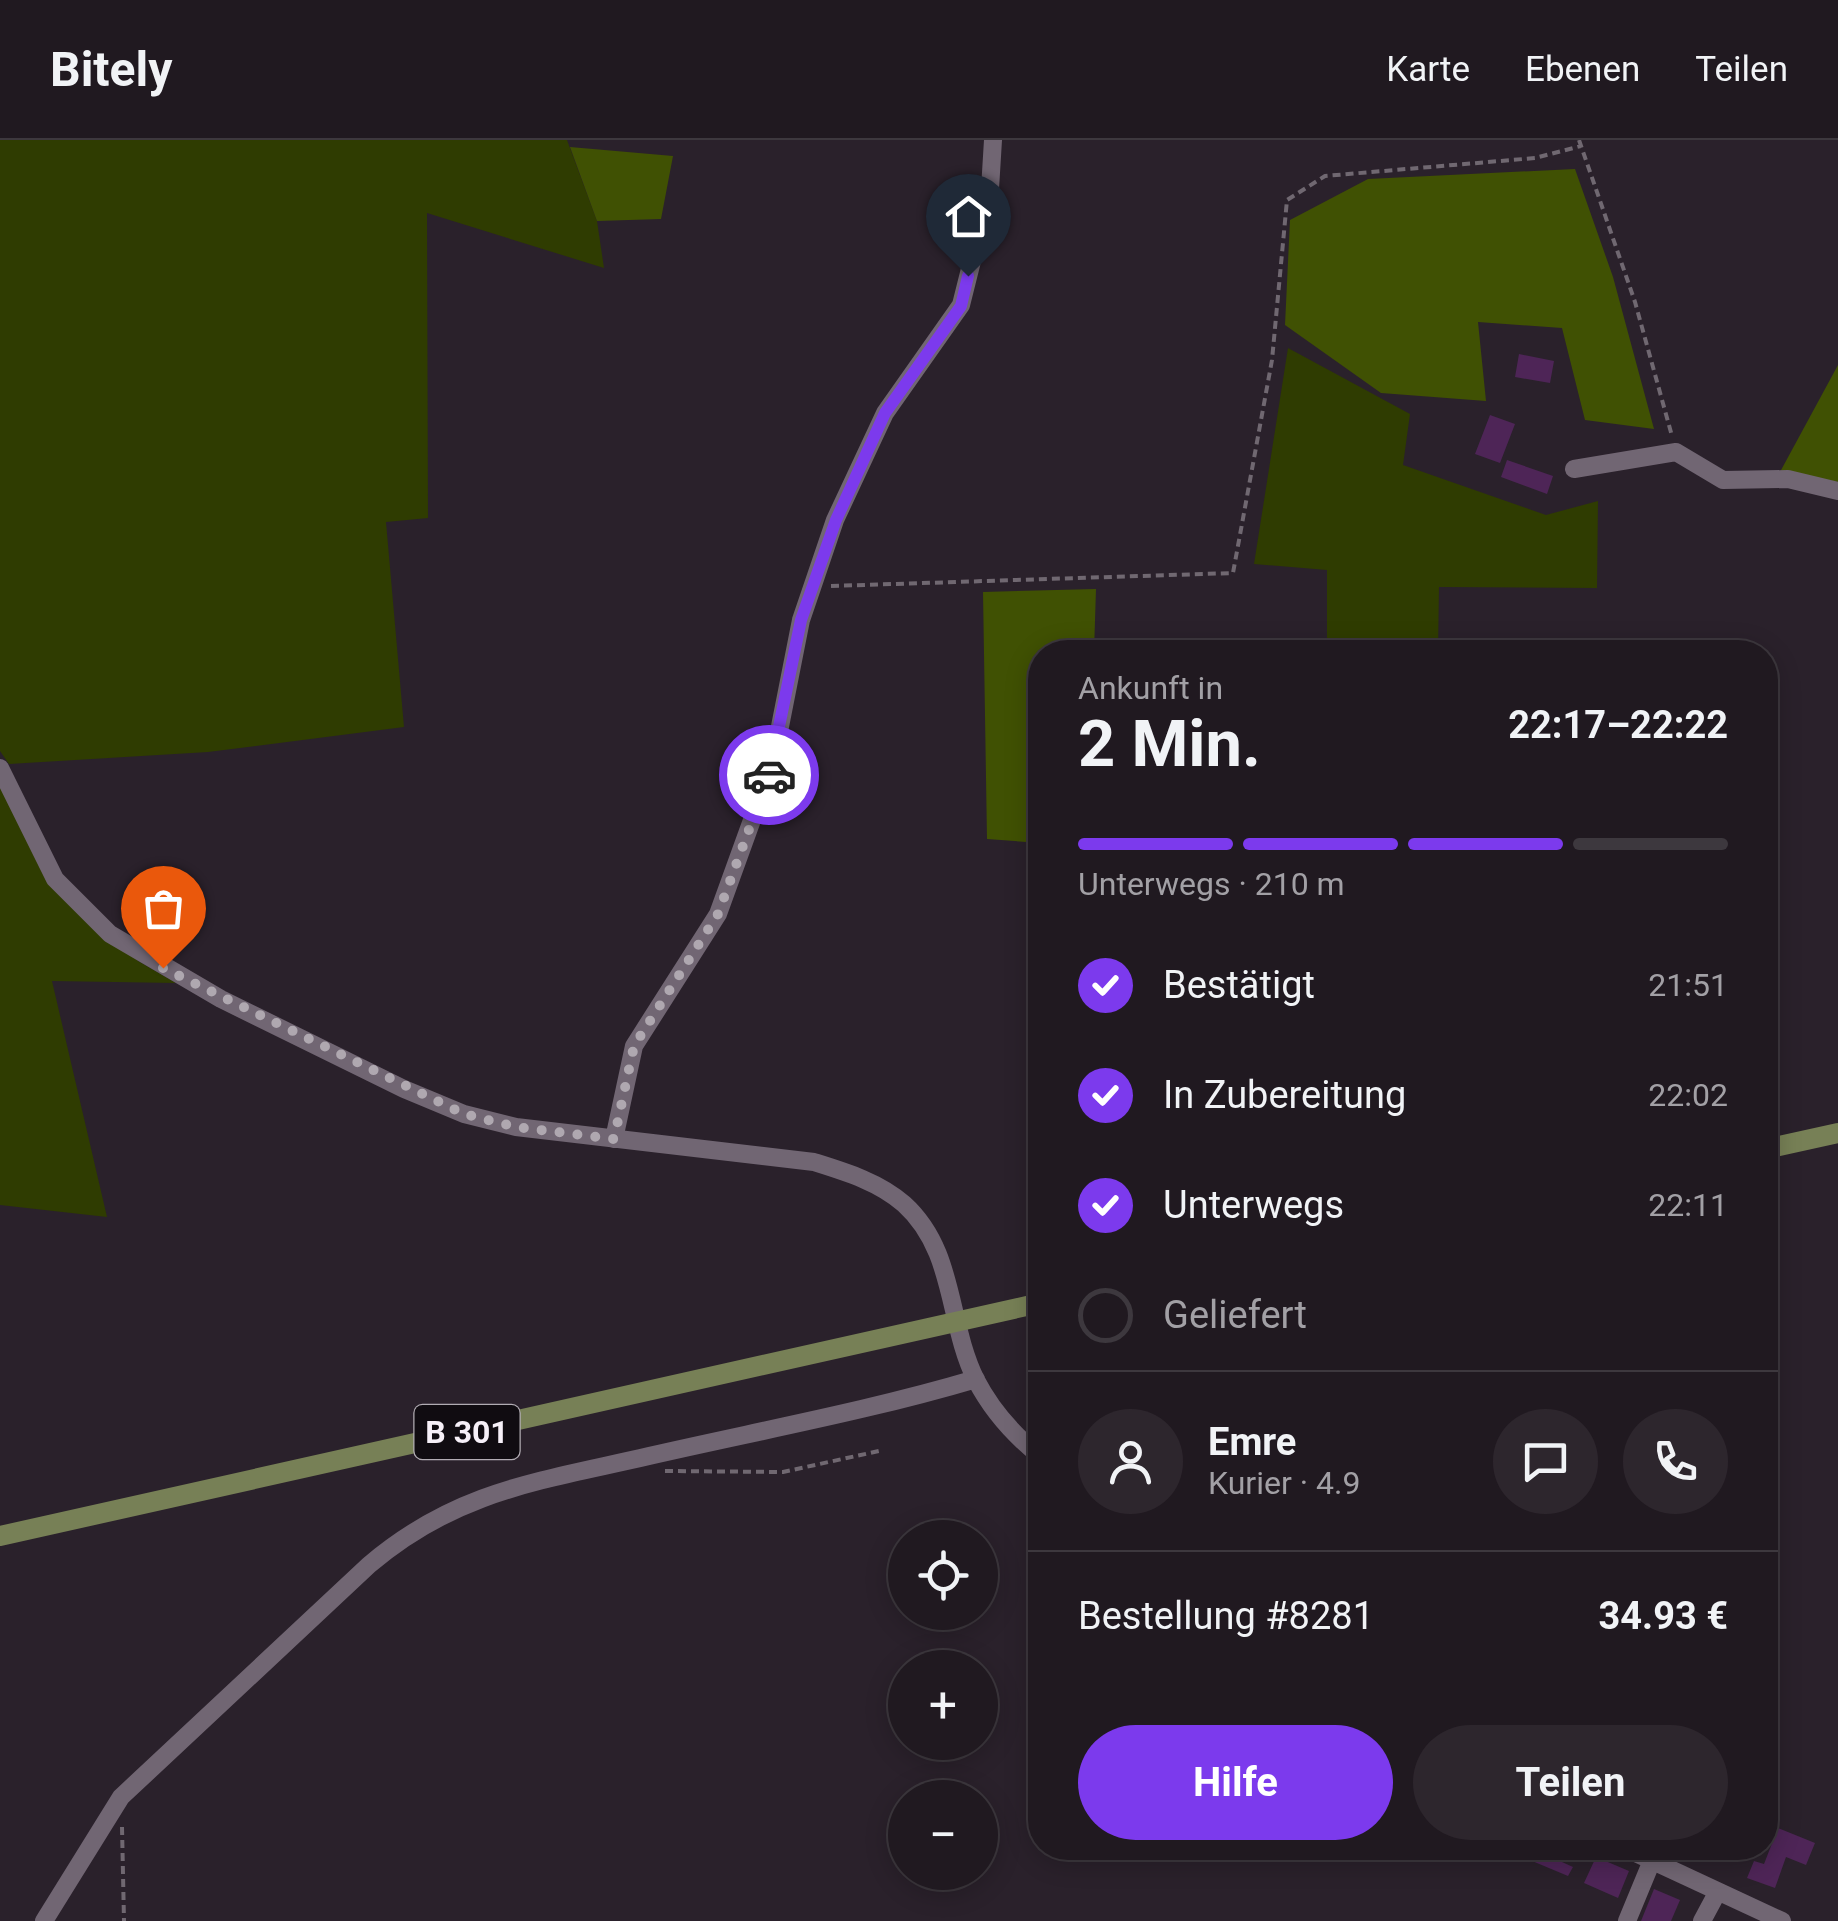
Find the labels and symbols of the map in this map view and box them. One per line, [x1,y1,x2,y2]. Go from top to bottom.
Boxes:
pin [926,174,1011,277]
courier [719,725,819,825]
pin [121,866,206,969]
road number: B 301 [414,1405,520,1459]

